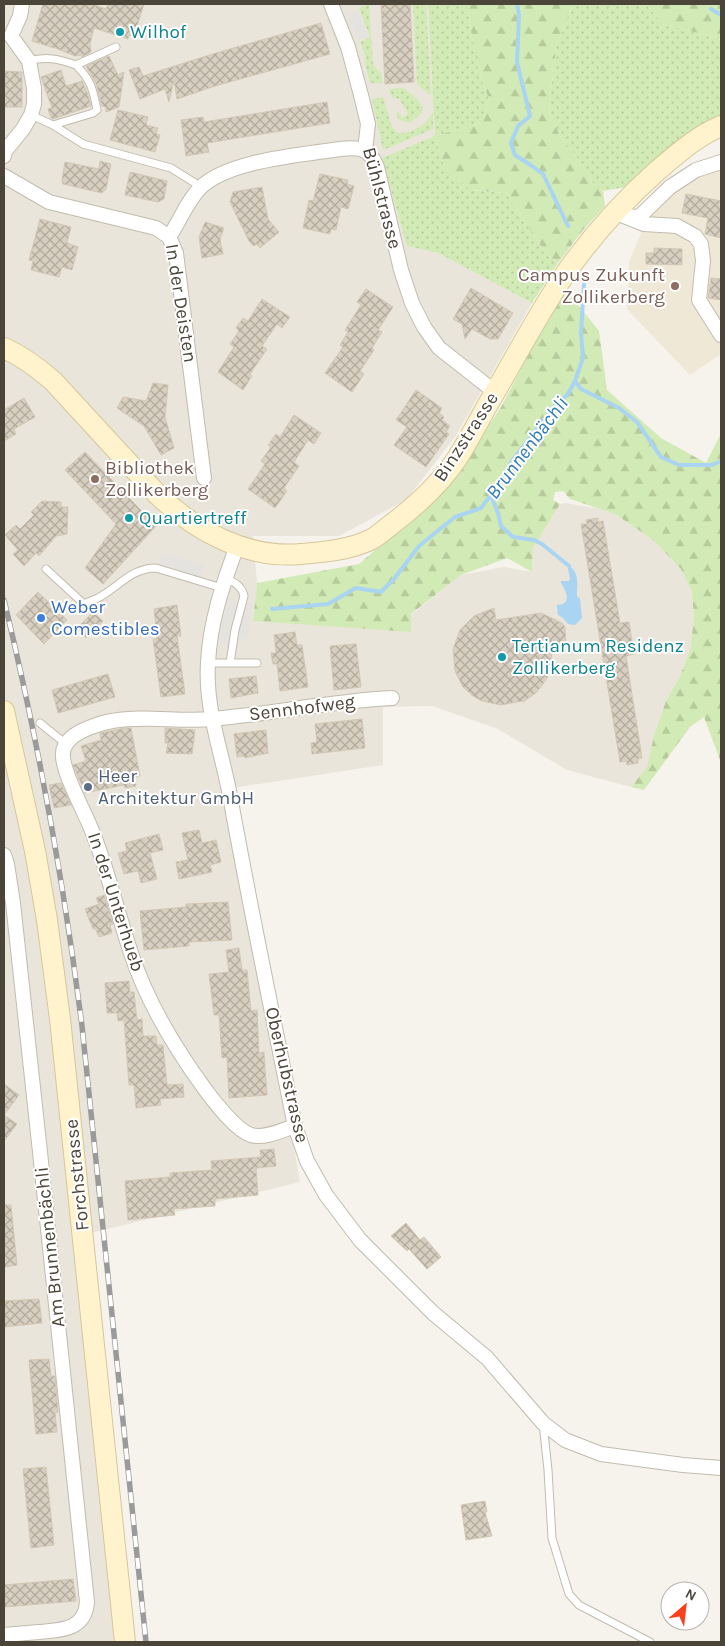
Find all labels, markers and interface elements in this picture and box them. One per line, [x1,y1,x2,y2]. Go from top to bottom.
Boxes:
place label: Wilhof [130,21,187,43]
marker: Wilhof [114,26,126,38]
street label: Bühlstrasse [358,145,406,251]
street label: In der Deisten [161,242,201,364]
place label: Campus Zukunft Zollikerberg [518,264,665,308]
marker: Campus Zukunft Zollikerberg [669,280,681,292]
street label: Binzstrasse [429,388,503,486]
water label: Brunnenbächli [481,392,573,504]
place label: Bibliothek Zollikerberg [105,457,209,501]
marker: Bibliothek Zollikerberg [89,473,101,485]
place label: Quartiertreff [139,507,247,529]
marker: Quartiertreff [123,512,135,524]
place label: Weber Comestibles [51,596,160,640]
marker: Weber Comestibles [35,612,47,624]
place label: Tertianum Residenz Zollikerberg [512,635,684,679]
marker: Tertianum Residenz Zollikerberg [496,651,508,663]
street label: Sennhofweg [248,691,357,725]
place label: Heer Architektur GmbH [98,765,254,809]
marker: Heer Architektur GmbH [82,781,94,793]
street label: In der Unterhueb [83,829,149,975]
street label: Oberhubstrasse [261,1005,313,1145]
street label: Forchstrasse [60,1118,94,1232]
street label: Am Brunnenbächli [31,1166,69,1328]
north arrow [660,1581,710,1631]
text: N [682,1585,699,1605]

